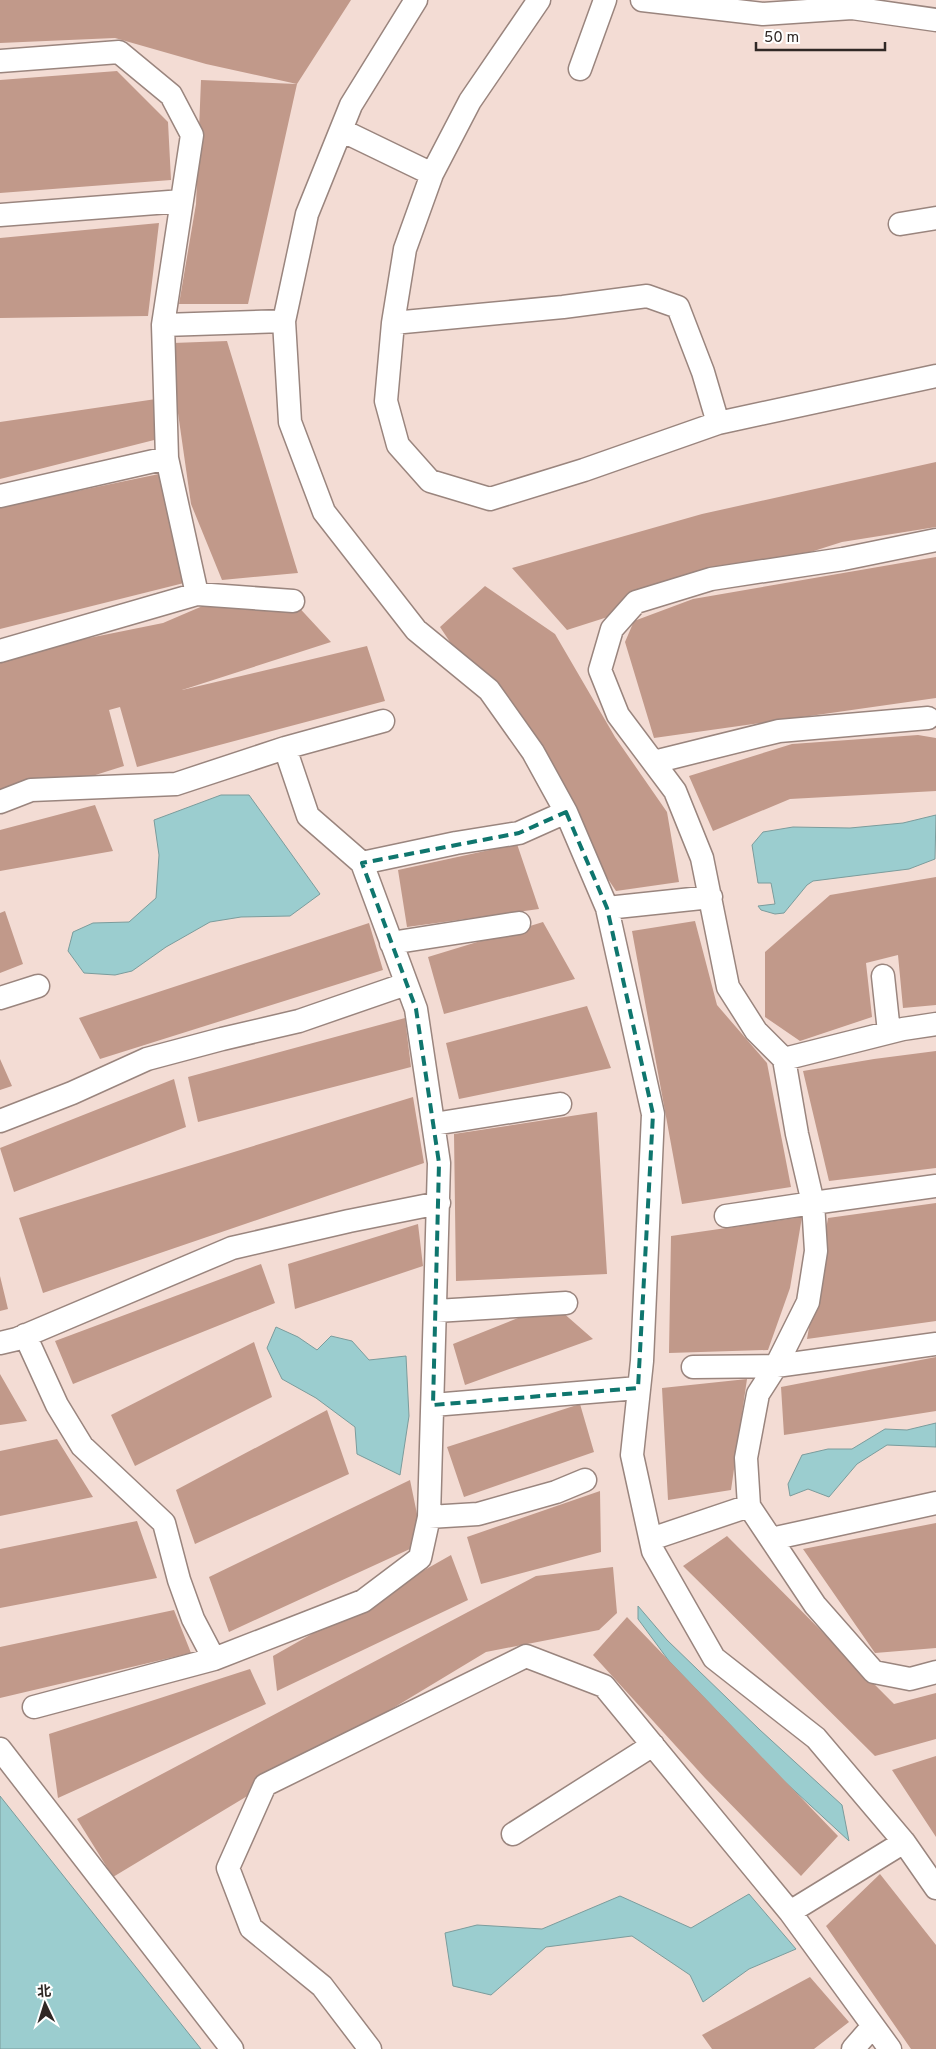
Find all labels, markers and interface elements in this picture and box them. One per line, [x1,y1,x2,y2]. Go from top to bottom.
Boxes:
scale bar [756,20,885,52]
text: 50 m [764,29,799,48]
north arrow [20,1979,70,2029]
text: 北 [37,1984,52,2001]

